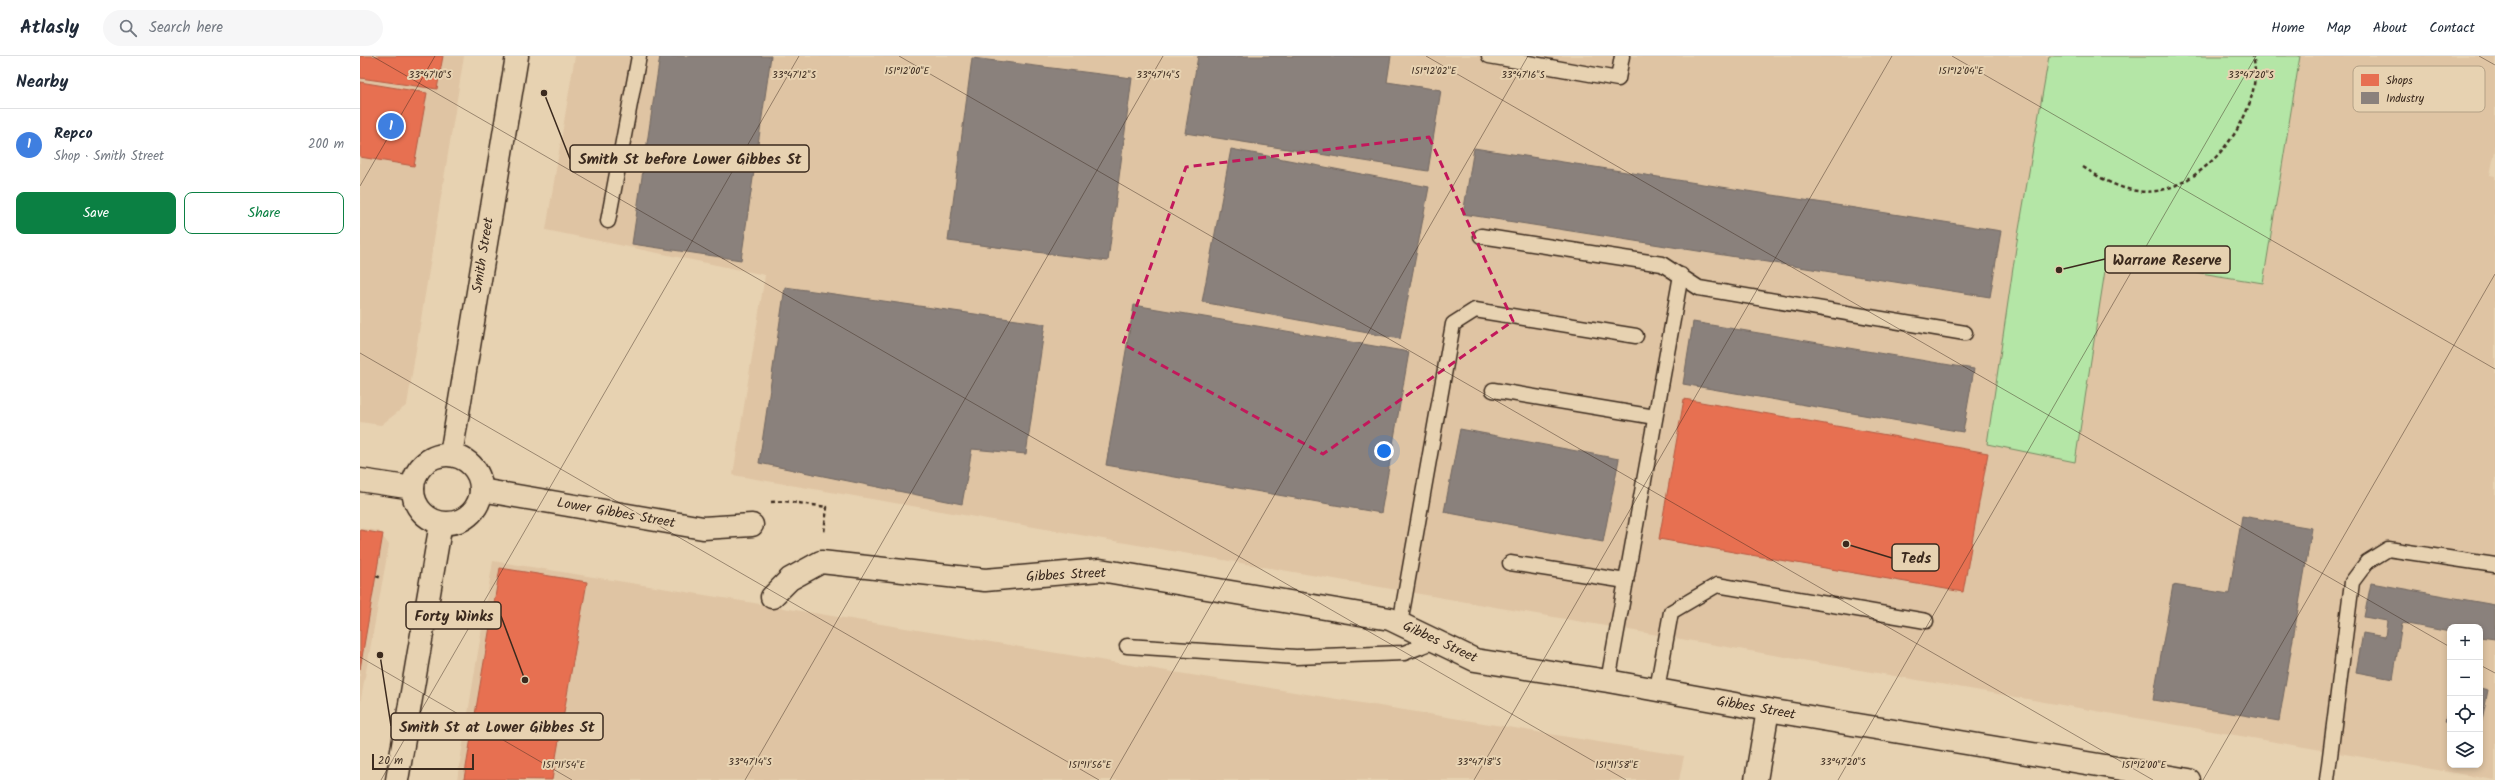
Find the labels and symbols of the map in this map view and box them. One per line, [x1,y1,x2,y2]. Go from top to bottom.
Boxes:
text: 151°12'00"E [885,63,930,79]
text: 151°12'02"E [1411,63,1458,79]
text: 151°12'04"E [1938,63,1985,79]
legend [2353,66,2485,112]
text: 33°47'10"S [408,67,452,83]
text: 33°47'12"S [772,67,817,83]
text: 33°47'14"S [1136,67,1181,83]
text: 33°47'16"S [1501,67,1546,83]
text: 33°47'20"S [2228,67,2275,83]
text: Shops [2386,72,2413,90]
text: Industry [2386,90,2425,108]
pin: 1 [378,111,404,141]
callout: Smith St before Lower Gibbes St [570,145,809,172]
text: Smith St before Lower Gibbes St [578,148,802,172]
street label: Smith Street [466,215,500,294]
callout: Warrane Reserve [2105,246,2230,273]
text: Warrane Reserve [2112,249,2222,273]
your location [1374,441,1394,461]
street label: Lower Gibbes Street [555,492,678,534]
callout: Teds [1892,544,1939,571]
text: Teds [1901,547,1931,571]
street label: Gibbes Street [1025,562,1107,588]
callout: Forty Winks [406,602,501,629]
text: Forty Winks [414,605,494,629]
street label: Gibbes Street [1399,615,1481,669]
street label: Gibbes Street [1715,690,1798,726]
callout: Smith St at Lower Gibbes St [391,713,603,740]
text: Smith St at Lower Gibbes St [399,716,595,740]
scale bar [372,752,474,771]
text: 33°47'14"S [728,754,773,770]
text: 33°47'18"S [1457,754,1502,770]
text: 33°47'20"S [1820,754,1867,770]
text: 151°11'54"E [543,757,587,773]
text: 151°11'56"E [1069,757,1113,773]
text: 151°11'58"E [1595,757,1640,773]
text: 151°12'00"E [2122,757,2167,773]

